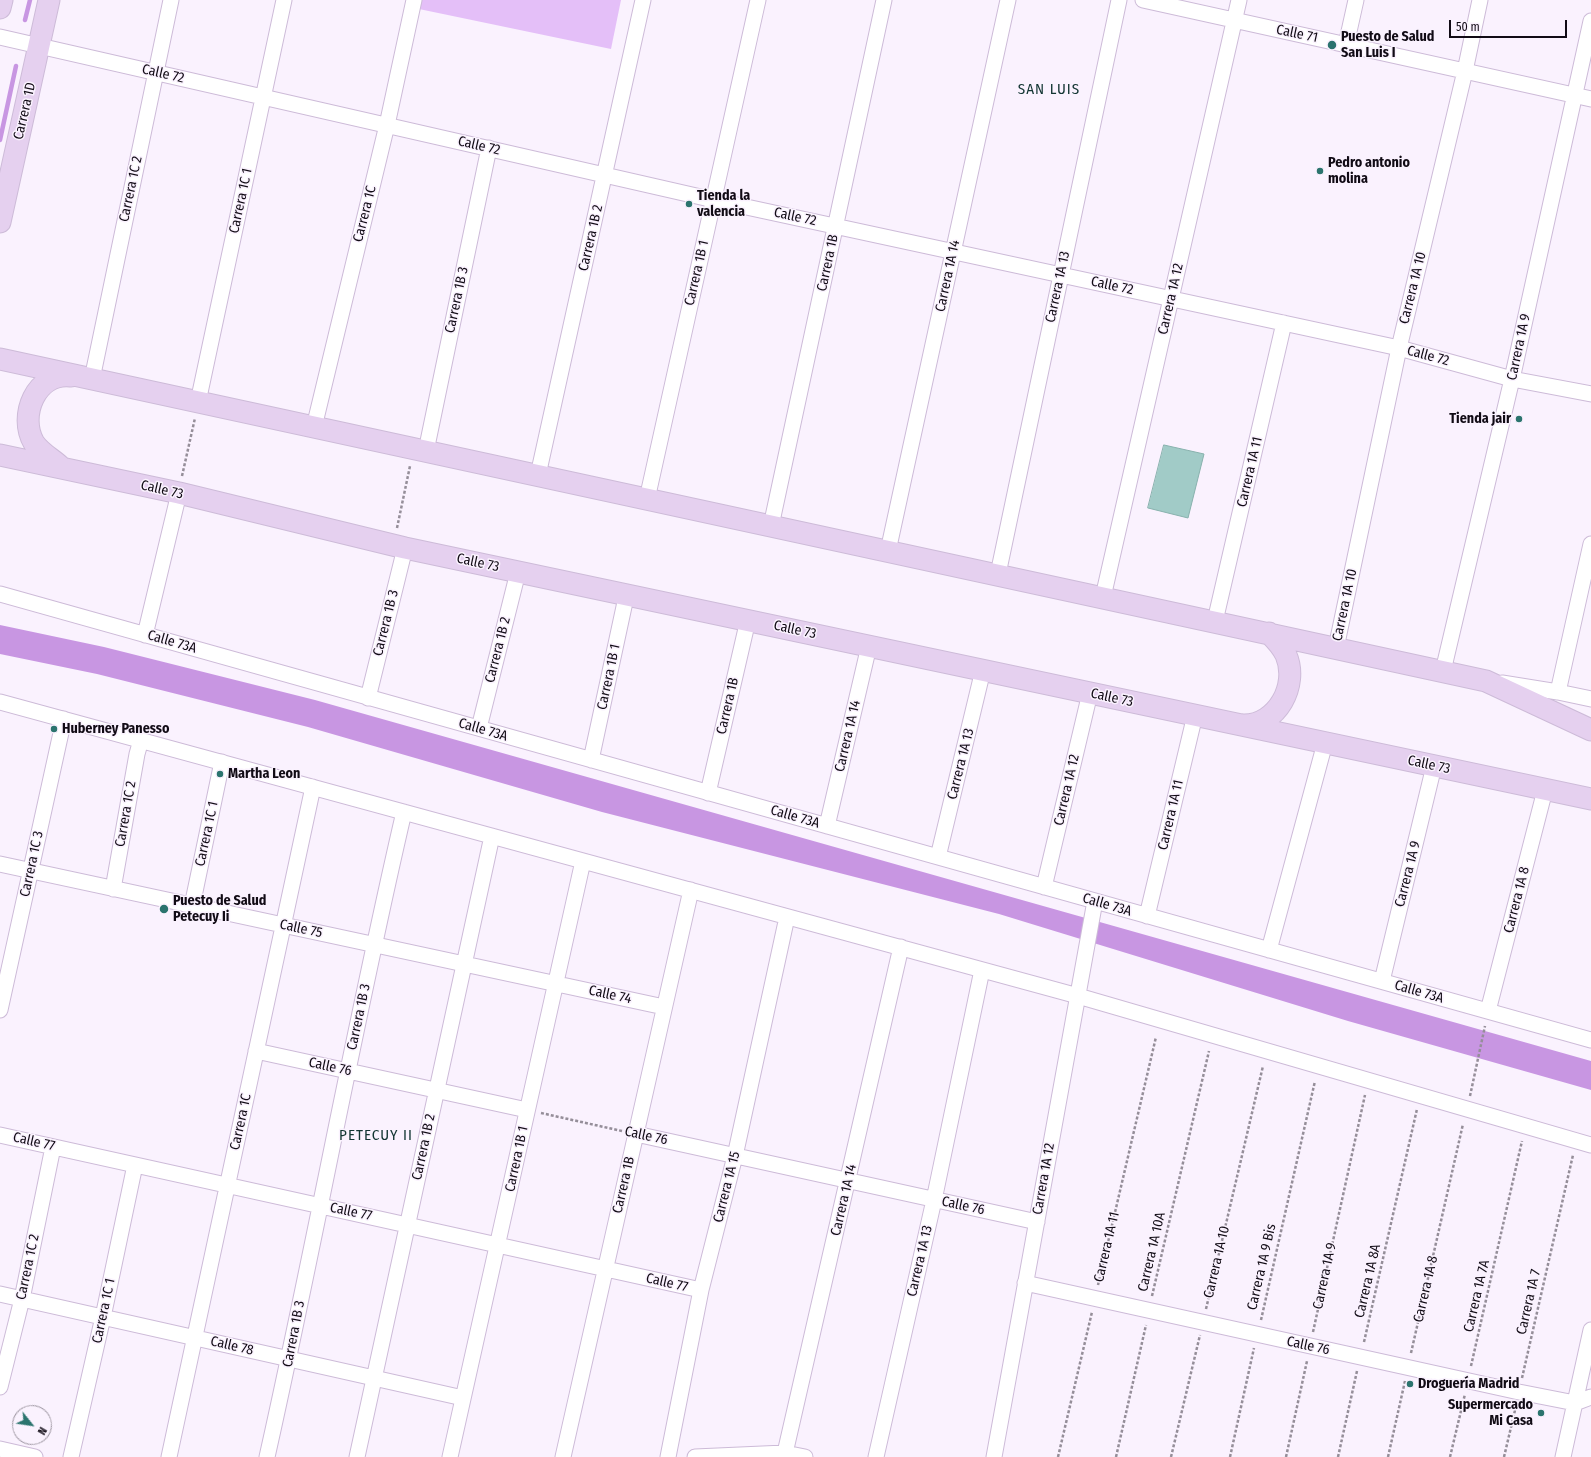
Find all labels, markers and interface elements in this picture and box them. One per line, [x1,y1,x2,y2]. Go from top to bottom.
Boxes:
scale bar [1451,12,1569,38]
text: 50 m [1456,20,1480,34]
street label: Calle 71 [1275,21,1319,47]
place label: Puesto de Salud San Luis I [1341,29,1434,62]
marker: Puesto de Salud San Luis I [1326,39,1338,51]
street label: Calle 72 [140,61,186,87]
street label: Carrera 1D [10,81,40,141]
district label: SAN LUIS [1018,81,1080,99]
street label: Calle 72 [456,133,502,159]
street label: Carrera 1C 2 [116,155,146,223]
place label: Pedro antonio molina [1328,155,1410,188]
marker: Pedro antonio molina [1315,166,1325,176]
street label: Carrera 1C 1 [226,167,256,235]
street label: Carrera 1C [350,184,380,244]
place label: Tienda la valencia [697,188,750,220]
marker: Tienda la valencia [684,199,694,209]
street label: Carrera 1B 2 [575,203,607,273]
street label: Calle 72 [772,204,818,230]
street label: Carrera 1B [814,233,842,293]
street label: Carrera 1B 1 [681,239,713,307]
street label: Carrera 1A 14 [932,239,964,313]
street label: Carrera 1A 13 [1042,250,1074,324]
street label: Carrera 1A 10 [1396,250,1430,326]
street label: Carrera 1A 12 [1155,262,1187,336]
street label: Carrera 1B 3 [442,265,472,335]
street label: Calle 72 [1089,273,1135,299]
street label: Carrera 1A 9 [1504,312,1534,382]
street label: Calle 72 [1405,342,1451,370]
place label: Tienda jair [1449,411,1511,427]
marker: Tienda jair [1514,414,1524,424]
street label: Carrera 1A 11 [1234,435,1266,509]
street label: Calle 73 [139,477,185,503]
street label: Calle 73 [455,550,501,576]
street label: Carrera 1A 10 [1329,567,1361,643]
street label: Carrera 1B 3 [370,588,402,658]
street label: Carrera 1B 2 [482,615,514,685]
street label: Calle 73 [772,617,818,643]
street label: Calle 73A [145,627,199,657]
street label: Carrera 1B 1 [594,643,624,711]
street label: Carrera 1B [713,676,743,736]
street label: Calle 73 [1089,685,1135,711]
street label: Carrera 1A 14 [832,699,864,773]
street label: Calle 73A [456,715,510,745]
place label: Huberney Panesso [62,721,169,737]
marker: Huberney Panesso [49,724,59,734]
street label: Carrera 1A 13 [944,727,978,801]
street label: Calle 73 [1406,752,1452,778]
street label: Carrera 1A 12 [1051,753,1083,827]
place label: Martha Leon [228,766,300,782]
marker: Martha Leon [215,769,225,779]
street label: Carrera 1A 11 [1155,778,1187,852]
street label: Carrera 1C 2 [112,780,140,848]
street label: Carrera 1C 1 [192,800,222,868]
street label: Calle 73A [768,802,822,832]
street label: Carrera 1C 3 [17,830,47,898]
street label: Carrera 1A 9 [1392,839,1424,909]
street label: Carrera 1A 8 [1501,865,1533,935]
street label: Calle 73A [1080,890,1134,920]
place label: Puesto de Salud Petecuy Ii [173,893,266,926]
marker: Puesto de Salud Petecuy Ii [158,903,170,915]
street label: Calle 75 [278,916,324,942]
street label: Calle 73A [1392,977,1446,1007]
street label: Carrera 1B 3 [344,982,374,1052]
street label: Calle 74 [587,982,633,1008]
street label: Calle 76 [307,1054,353,1080]
street label: Carrera 1C [227,1092,255,1152]
street label: Carrera 1B 2 [409,1112,439,1182]
street label: Calle 76 [623,1123,669,1149]
street label: Carrera 1B 1 [502,1125,532,1193]
district label: PETECUY II [339,1127,413,1145]
street label: Calle 77 [11,1129,57,1155]
street label: Carrera 1A 12 [1029,1142,1059,1216]
street label: Carrera 1A 15 [710,1150,744,1224]
street label: Carrera 1B [609,1155,639,1215]
street label: Carrera 1A 14 [828,1163,860,1237]
street label: Calle 76 [940,1193,986,1219]
street label: Calle 77 [328,1199,374,1225]
street label: Carrera 1A 11 [1091,1210,1123,1284]
street label: Carrera 1A 10A [1135,1211,1169,1293]
street label: Carrera 1A 9 Bis [1244,1222,1280,1312]
street label: Carrera 1A 13 [904,1224,936,1298]
street label: Carrera 1A 10 [1201,1224,1233,1300]
street label: Carrera 1C 2 [13,1233,43,1301]
street label: Carrera 1A 9 [1310,1241,1340,1311]
street label: Carrera 1A 8A [1351,1242,1385,1320]
street label: Carrera 1A 8 [1410,1254,1442,1324]
street label: Carrera 1A 7A [1461,1258,1493,1334]
street label: Carrera 1A 7 [1513,1268,1545,1336]
street label: Calle 77 [644,1270,690,1296]
street label: Carrera 1C 1 [89,1277,119,1345]
street label: Carrera 1B 3 [279,1299,309,1369]
street label: Calle 78 [209,1333,255,1359]
street label: Calle 76 [1285,1333,1331,1359]
place label: Droguería Madrid [1418,1376,1519,1392]
marker: Droguería Madrid [1405,1379,1415,1389]
place label: Supermercado Mi Casa [1448,1397,1533,1430]
north arrow [12,1405,52,1445]
marker: Supermercado Mi Casa [1536,1408,1546,1418]
text: N [35,1425,49,1437]

